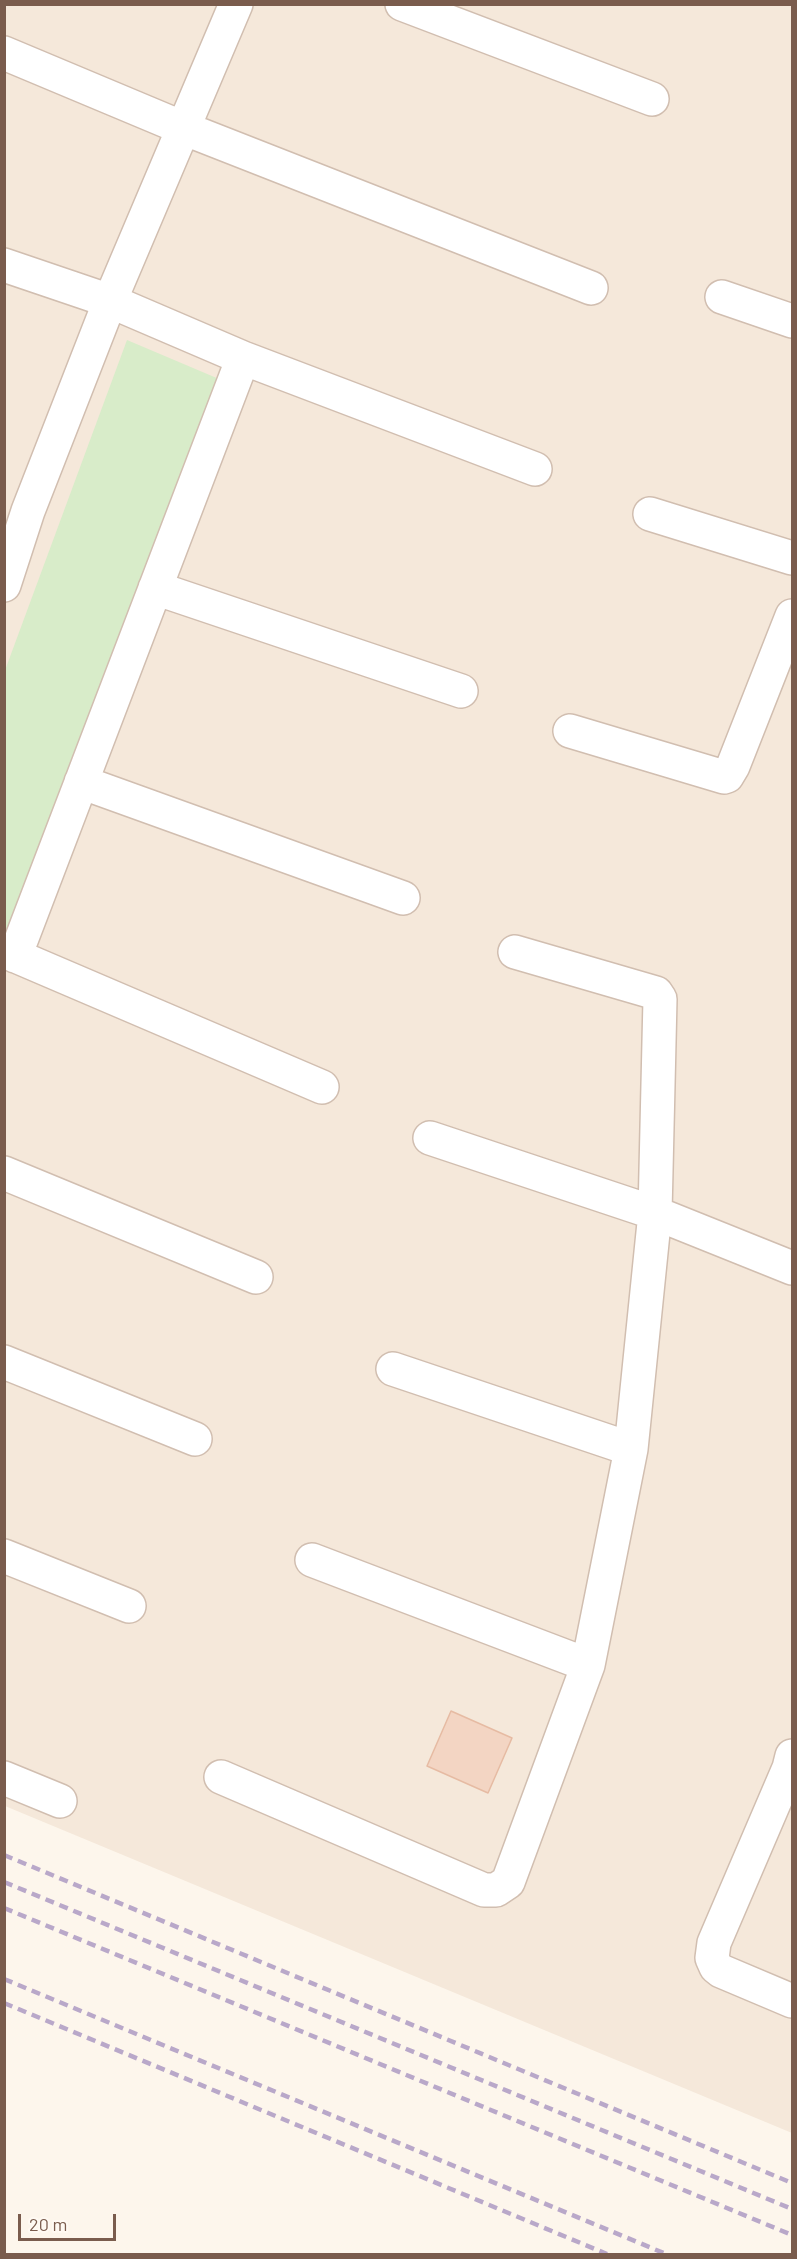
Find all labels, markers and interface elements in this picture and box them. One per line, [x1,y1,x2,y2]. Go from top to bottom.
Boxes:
scale bar [21,2202,118,2240]
text: 20 m [29,2213,67,2235]

